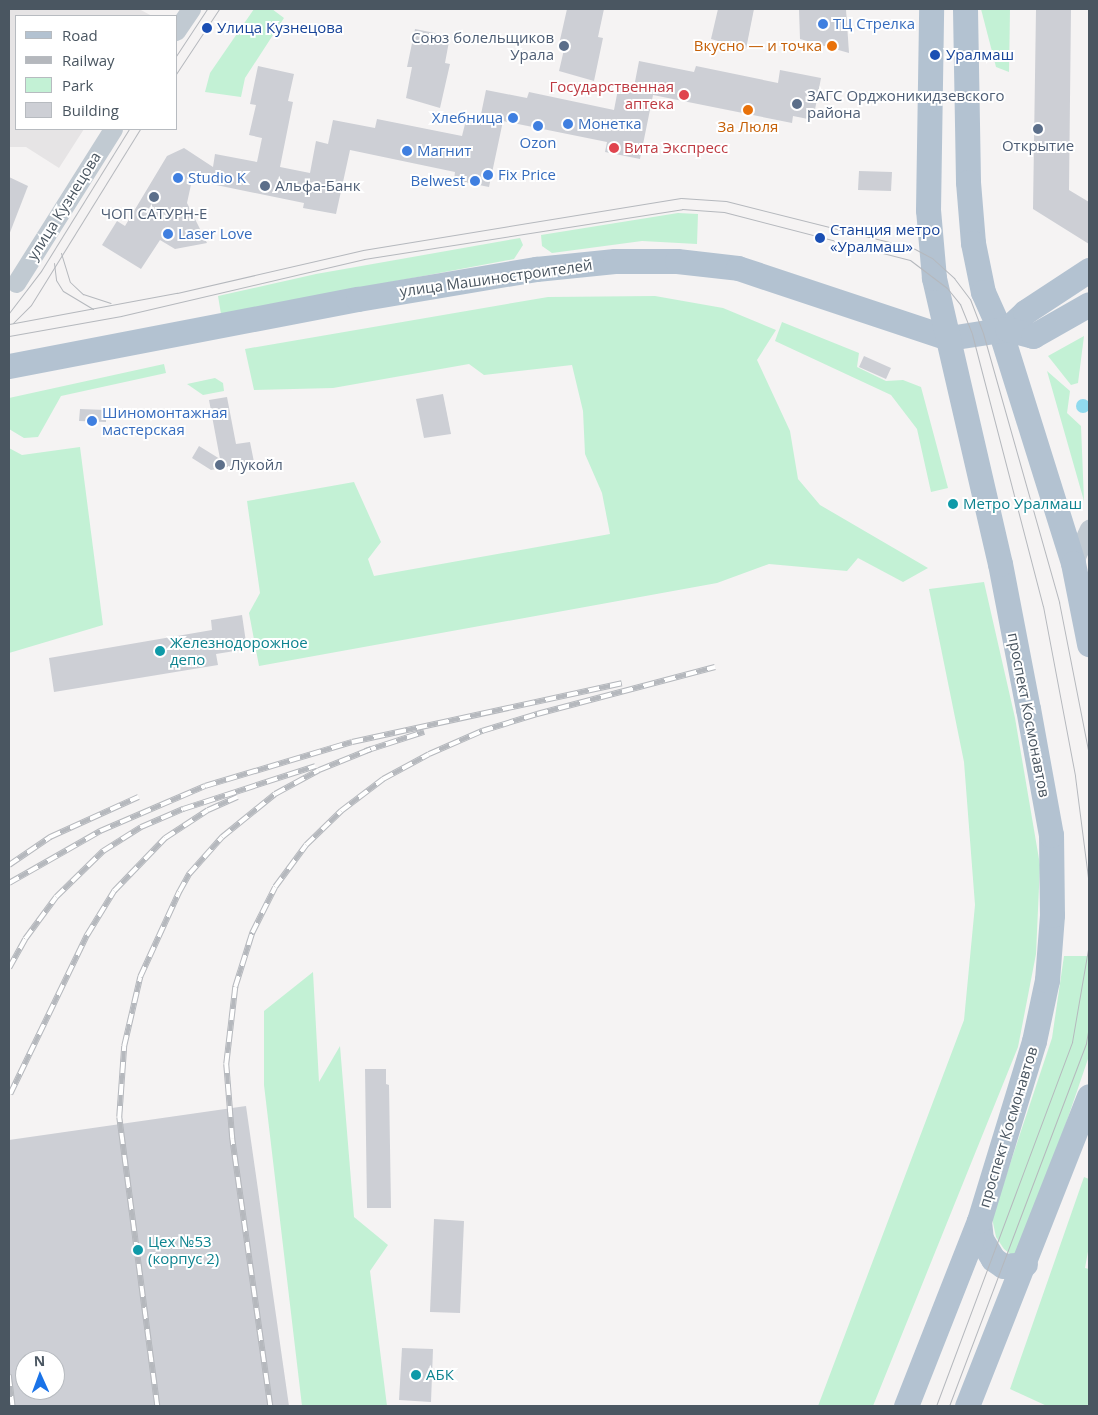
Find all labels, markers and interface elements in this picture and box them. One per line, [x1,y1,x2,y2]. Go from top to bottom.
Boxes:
legend [15,15,178,130]
place label: ТЦ Стрелка [833,15,915,33]
marker: ТЦ Стрелка [817,18,829,30]
place label: Улица Кузнецова [217,19,343,37]
marker: Улица Кузнецова [201,22,213,34]
text: Road [62,25,98,45]
place label: Союз болельщиков Урала [411,28,554,63]
place label: Вкусно — и точка [694,37,822,55]
marker: Союз болельщиков Урала [558,40,570,52]
marker: Вкусно — и точка [826,40,838,52]
place label: Уралмаш [946,46,1014,64]
marker: Уралмаш [928,48,942,62]
text: Railway [62,50,115,70]
text: Park [62,75,93,95]
place label: Государственная аптека [549,77,674,112]
place label: ЗАГС Орджоникидзевского района [807,86,1005,121]
marker: Государственная аптека [678,89,690,101]
marker: ЗАГС Орджоникидзевского района [791,98,803,110]
text: Building [62,100,119,120]
marker: За Люля [742,104,754,116]
place label: Хлебница [432,109,503,127]
marker: Хлебница [507,112,519,124]
place label: Монетка [578,115,642,133]
marker: Монетка [562,118,574,130]
place label: За Люля [718,118,778,136]
marker: Ozon [532,120,544,132]
marker: Открытие [1032,123,1044,135]
place label: Ozon [520,134,556,152]
place label: Открытие [1002,137,1074,155]
place label: Вита Экспресс [624,139,728,157]
place label: Магнит [417,142,471,160]
marker: Вита Экспресс [608,142,620,154]
marker: Магнит [401,145,413,157]
street label: улица Кузнецова [23,148,105,264]
place label: Fix Price [498,166,556,184]
place label: Studio K [188,169,246,187]
marker: Fix Price [482,169,494,181]
marker: Studio K [172,172,184,184]
place label: Belwest [411,172,465,190]
marker: Belwest [469,175,481,187]
place label: Альфа-Банк [275,177,361,195]
marker: Альфа-Банк [259,180,271,192]
marker: ЧОП САТУРН-Е [148,191,160,203]
place label: ЧОП САТУРН-Е [101,205,207,223]
place label: Станция метро «Уралмаш» [830,220,940,255]
place label: Laser Love [178,225,253,243]
marker: Laser Love [162,228,174,240]
marker: Станция метро «Уралмаш» [814,232,826,244]
street label: улица Машиностроителей [398,256,594,300]
place label: Шиномонтажная мастерская [102,403,228,438]
marker: Шиномонтажная мастерская [86,415,98,427]
place label: Лукойл [230,456,283,474]
marker: Лукойл [214,459,226,471]
place label: Метро Уралмаш [963,495,1082,513]
marker: Метро Уралмаш [947,498,959,510]
street label: проспект Космонавтов [1004,631,1054,799]
place label: Железнодорожное депо [170,633,308,668]
marker: Железнодорожное депо [154,645,166,657]
street label: проспект Космонавтов [975,1044,1041,1210]
place label: Цех №53 (корпус 2) [148,1232,219,1267]
marker: Цех №53 (корпус 2) [132,1244,144,1256]
north arrow [15,1350,65,1400]
text: N [33,1351,46,1370]
place label: АБК [426,1366,454,1384]
marker: АБК [410,1369,422,1381]

